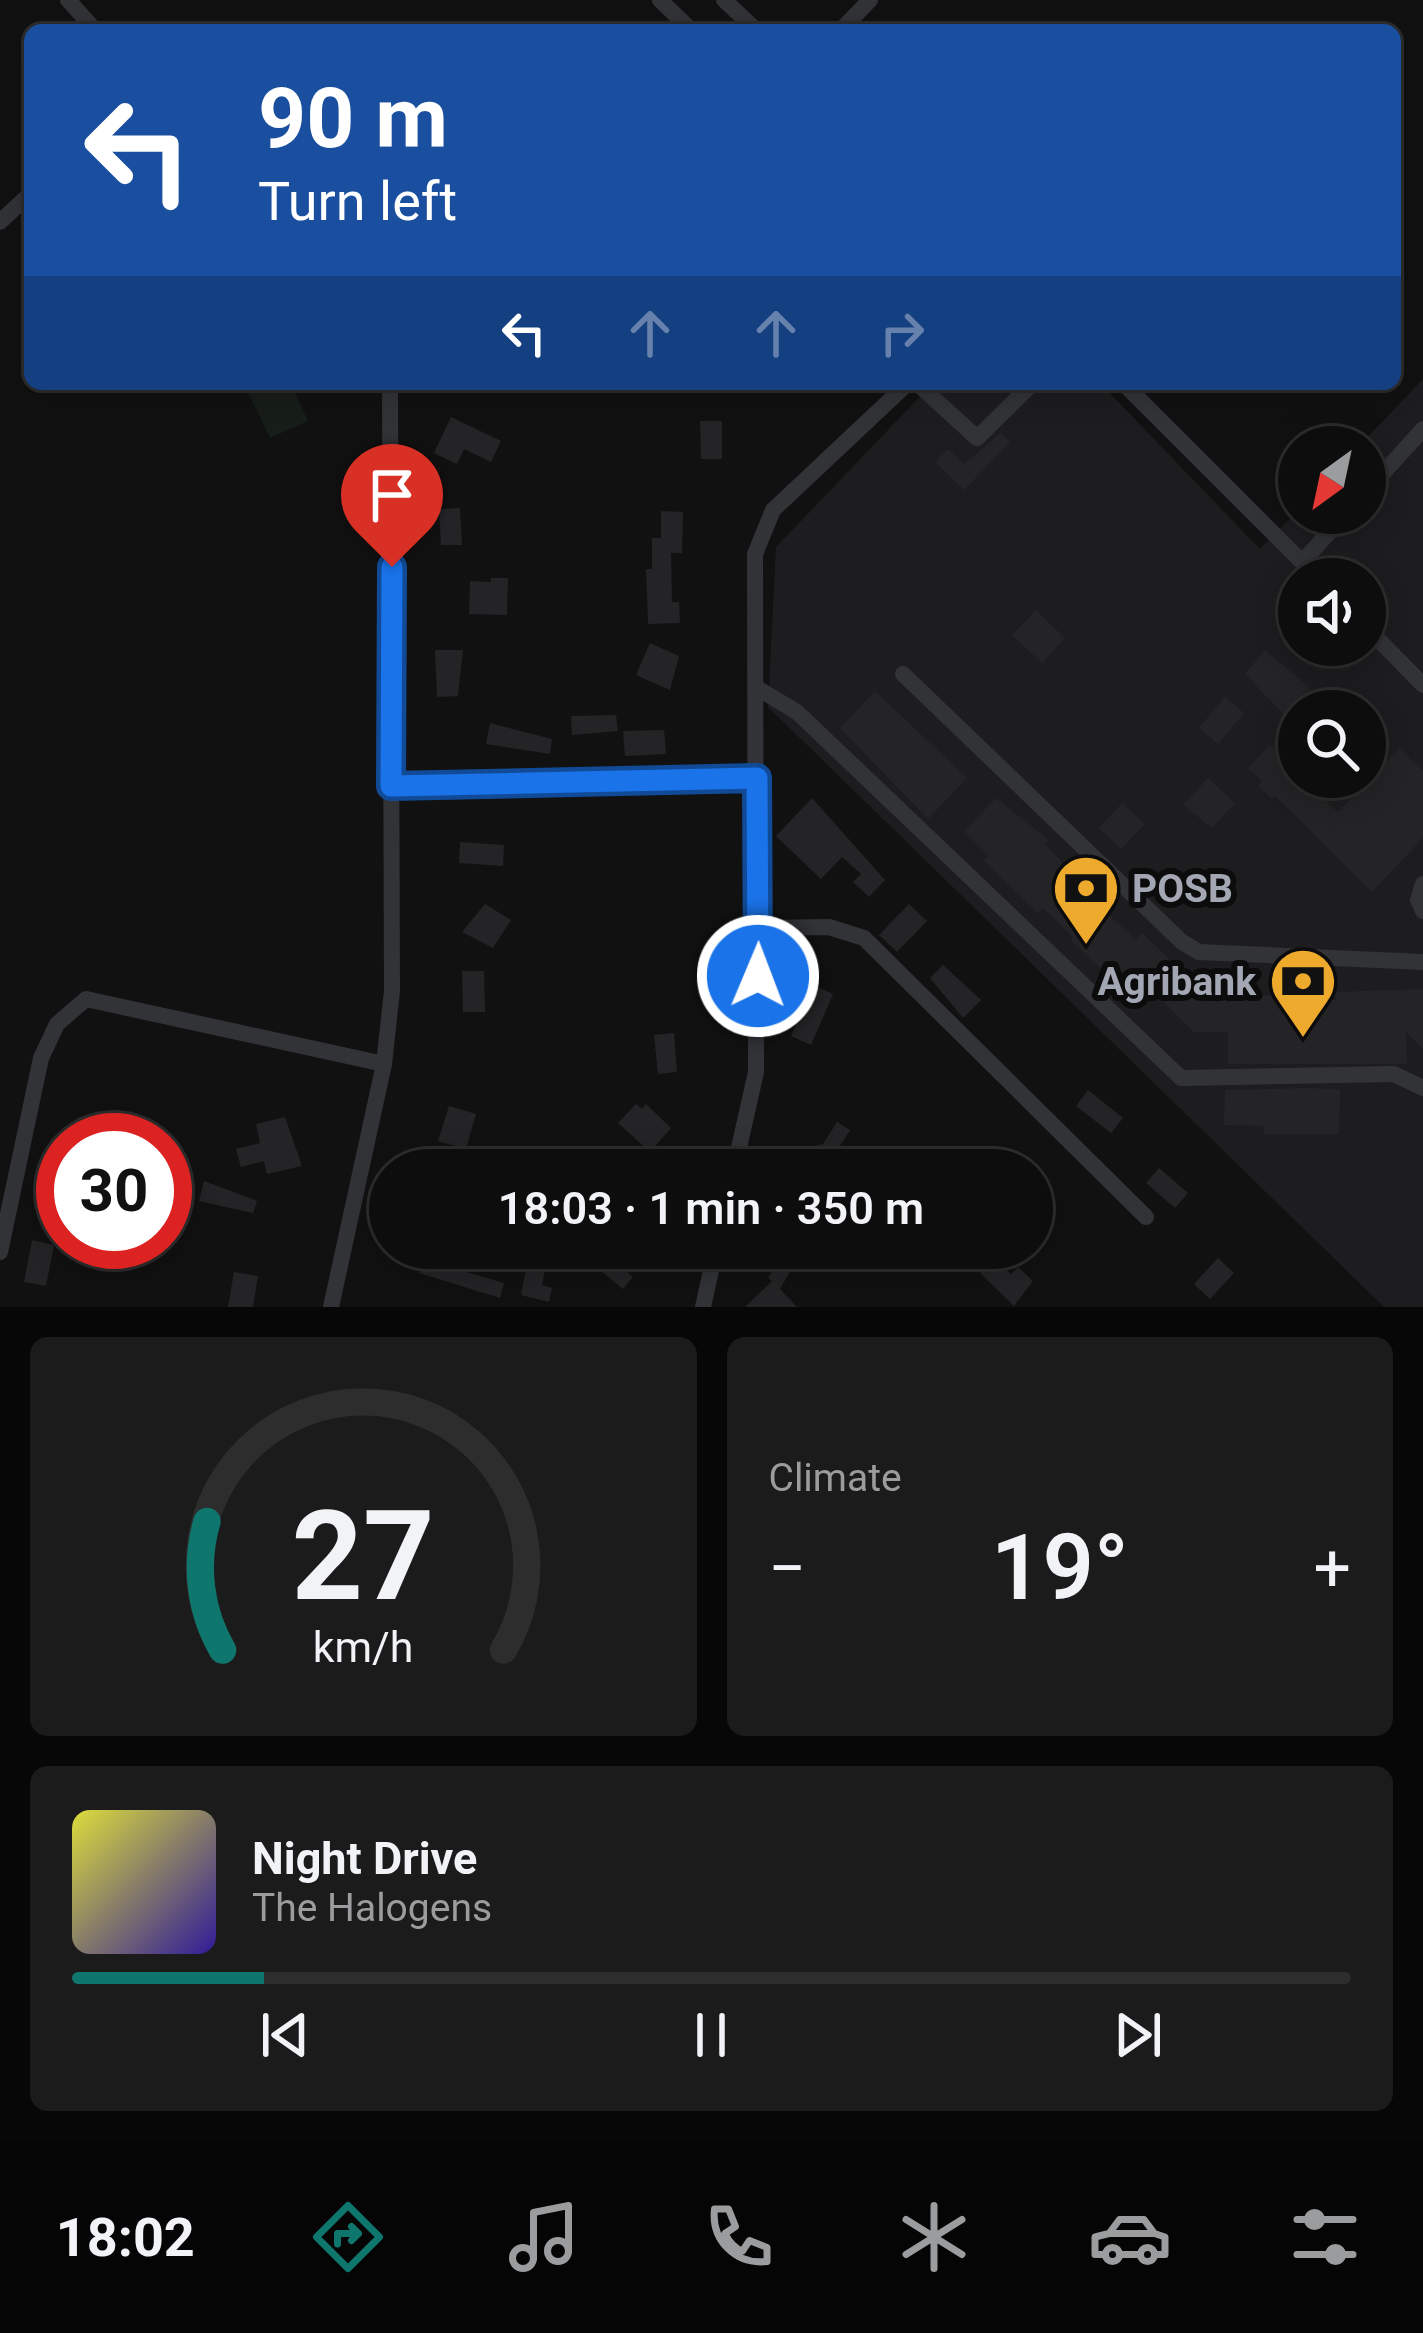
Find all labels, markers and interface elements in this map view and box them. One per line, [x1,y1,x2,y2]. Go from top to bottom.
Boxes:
text: 90 m [258,69,448,168]
icon: left [60,72,216,228]
text: Turn left [258,170,457,233]
icon: left [491,300,557,366]
icon: ahead [617,300,683,366]
icon: ahead [743,300,809,366]
icon: right [869,300,935,366]
north arrow [1278,426,1386,534]
map controls [1278,426,1386,798]
pin [341,444,443,567]
icon: arrive [359,462,425,528]
button: sound [1278,558,1386,666]
button: search [1278,690,1386,798]
bank icon: POSB [1051,853,1121,947]
place label: POSB [1132,866,1233,912]
position arrow [695,913,821,1039]
bank icon: Agribank [1268,946,1338,1040]
place label: Agribank [1097,959,1257,1005]
speed limit sign: 30 [36,1113,192,1269]
text: 18:03 · 1 min · 350 m [498,1182,924,1235]
text: Climate [769,1455,902,1501]
text: 27 [292,1483,435,1629]
text: 19° [991,1516,1129,1621]
text: − [769,1530,806,1607]
text: + [1314,1530,1351,1607]
text: km/h [313,1621,414,1671]
text: Night Drive [252,1832,477,1885]
text: The Halogens [252,1885,492,1931]
icon: previous [252,2002,318,2068]
icon: pause [678,2002,744,2068]
icon: next [1105,2002,1171,2068]
icon: directions [306,2195,390,2279]
icon: music [502,2195,586,2279]
icon: phone [697,2195,781,2279]
icon: climate [892,2195,976,2279]
icon: car [1088,2195,1172,2279]
icon: filters [1283,2195,1367,2279]
text: 18:02 [56,2206,195,2269]

